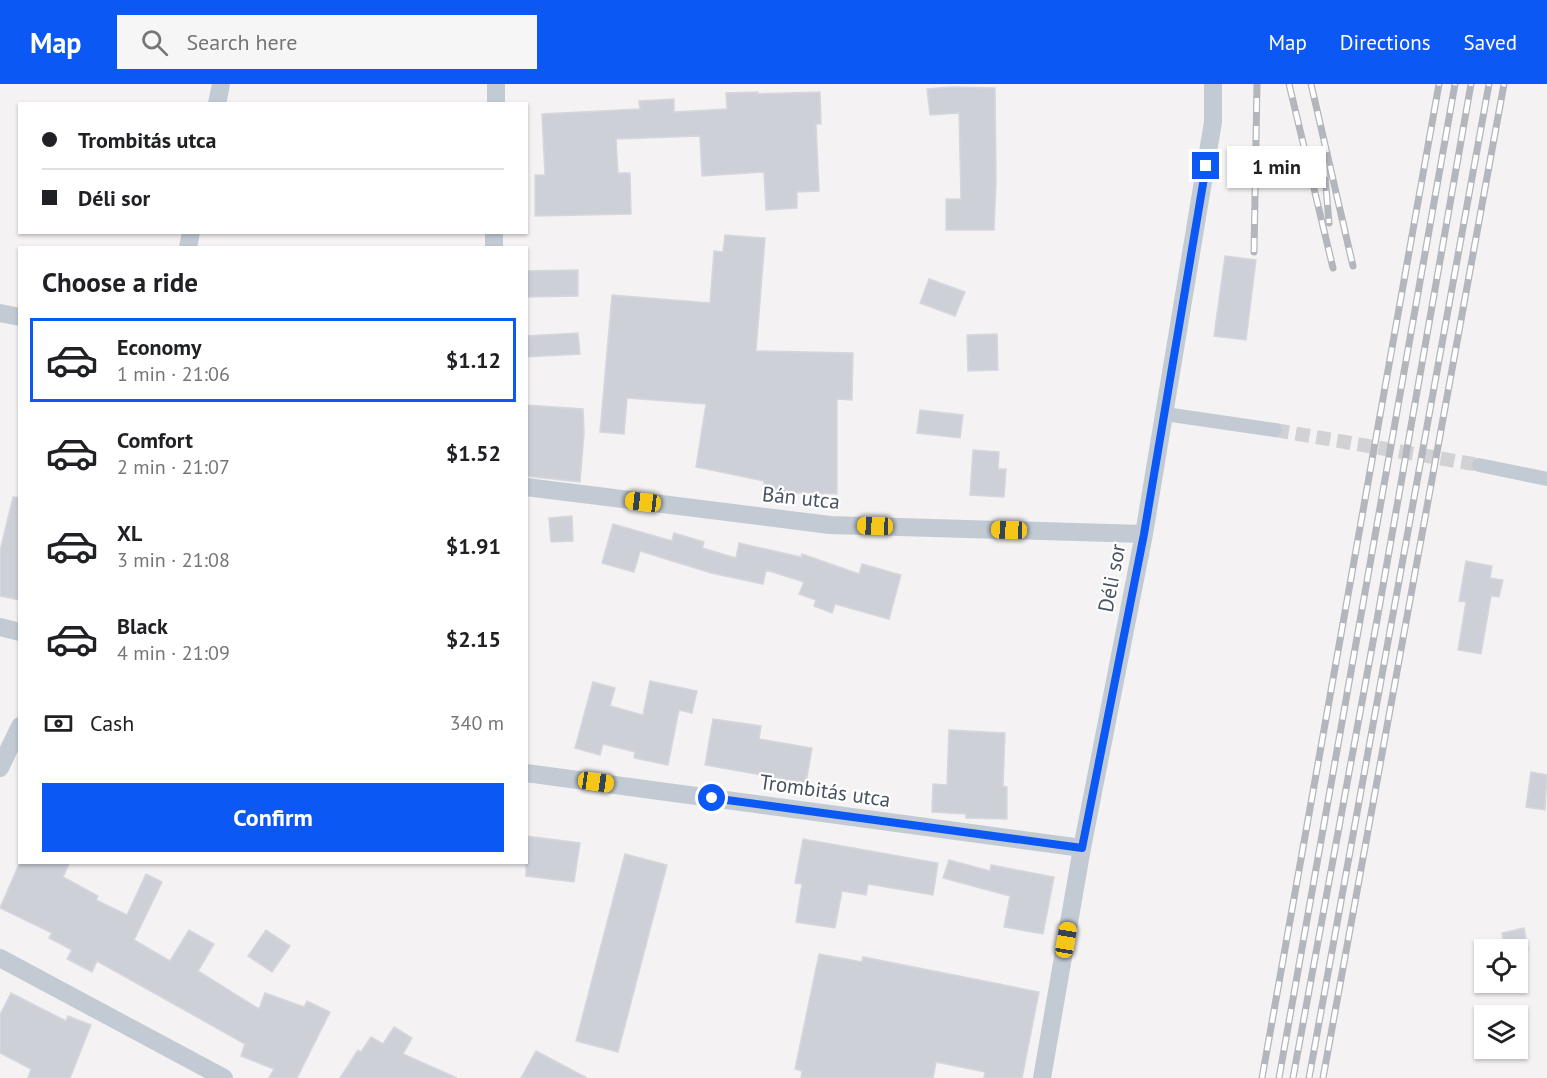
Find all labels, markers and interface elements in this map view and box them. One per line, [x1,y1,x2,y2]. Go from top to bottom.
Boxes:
search box [117,15,537,69]
text: Map [30,24,81,61]
icon: search [138,26,171,59]
text: Search here [186,28,297,56]
text: Map [1268,29,1307,56]
text: Directions [1340,29,1431,56]
text: Saved [1464,29,1517,56]
text: Trombitás utca [78,126,216,154]
callout: 1 min [1227,145,1326,187]
route end [1192,152,1219,179]
text: 1 min [1252,154,1301,180]
text: Déli sor [78,184,150,212]
text: Choose a ride [42,265,198,299]
icon: car [45,333,99,387]
text: Economy [117,333,201,361]
text: $1.12 [446,346,501,374]
text: 1 min · 21:06 [117,361,230,387]
icon: car [45,426,99,480]
text: Comfort [117,426,193,454]
text: $1.52 [446,439,501,467]
text: 2 min · 21:07 [117,454,230,480]
street label: Bán utca [761,480,841,515]
car [624,491,662,513]
car [857,516,893,536]
icon: car [45,519,99,573]
text: XL [117,519,142,547]
car [991,520,1027,540]
text: $1.91 [446,532,501,560]
street label: Déli sor [1092,541,1131,614]
text: 3 min · 21:08 [117,547,230,573]
icon: car [45,612,99,666]
text: Black [117,612,168,640]
text: $2.15 [446,625,501,653]
text: 4 min · 21:09 [117,640,230,666]
icon: cash [42,707,75,740]
text: Cash [90,709,134,737]
text: 340 m [450,710,504,736]
street label: Trombitás utca [758,768,892,813]
car [577,771,615,793]
button: Confirm [42,783,504,852]
route start [698,784,725,811]
car [1054,921,1078,959]
map controls [1474,939,1528,1059]
button: locate [1474,939,1528,993]
button: layers [1474,1005,1528,1059]

